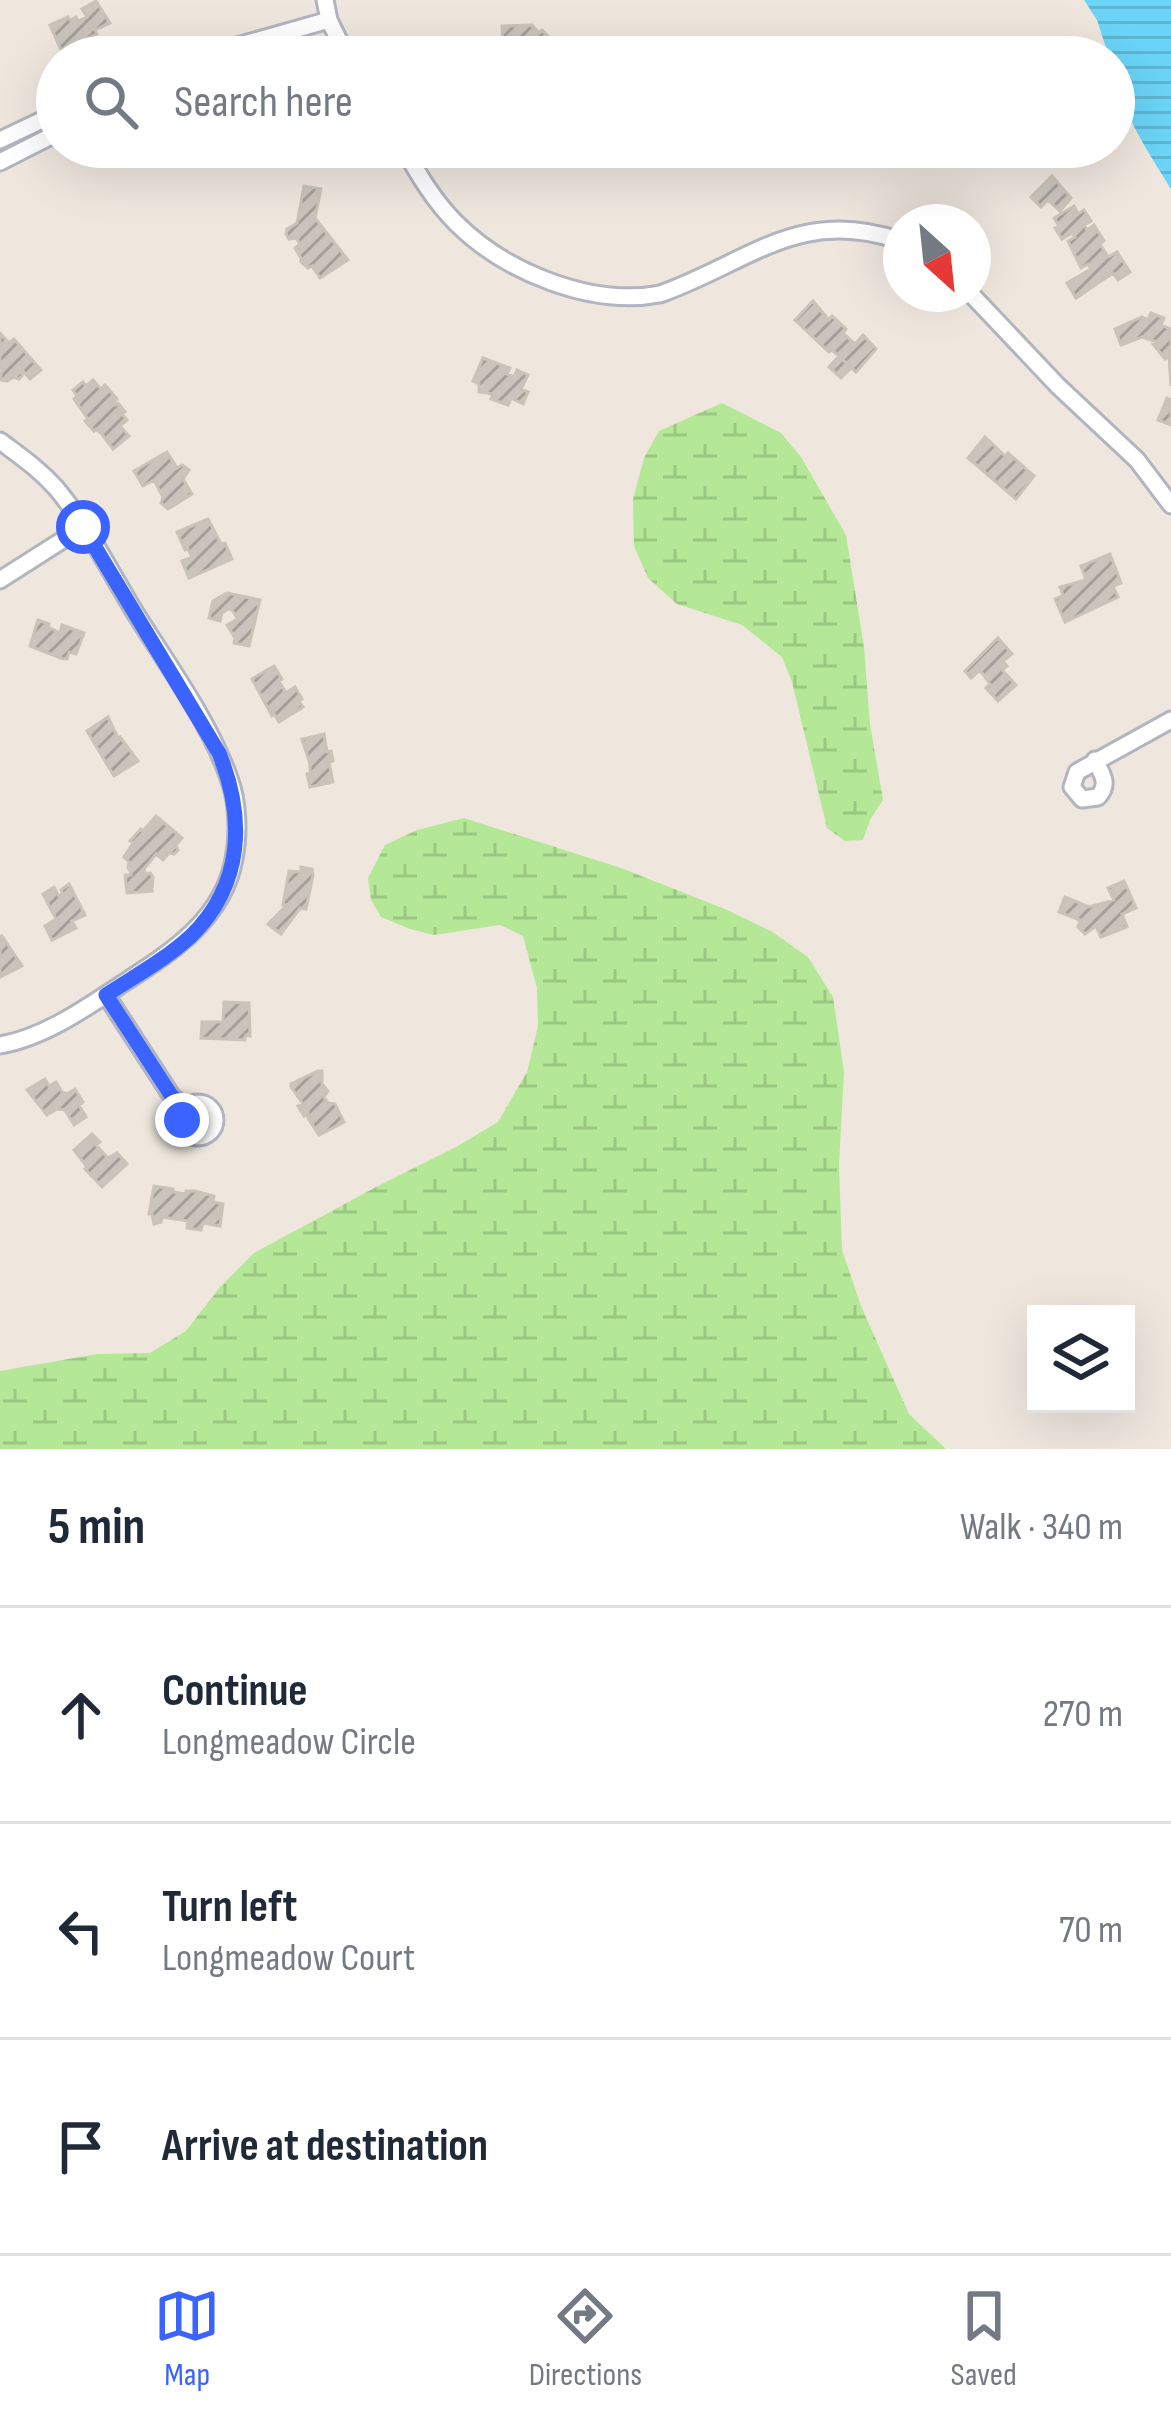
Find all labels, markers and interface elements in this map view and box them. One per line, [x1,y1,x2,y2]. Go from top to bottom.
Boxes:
search box [36,36,1135,168]
icon: search [78,69,144,135]
text: Search here [174,75,353,130]
north arrow [883,204,991,312]
route start [56,500,110,554]
route end [155,1093,209,1147]
map controls [1027,1305,1135,1413]
button: layers [1027,1305,1135,1413]
text: 5 min [48,1497,145,1558]
text: Walk · 340 m [960,1504,1123,1551]
text: Continue [162,1664,308,1719]
icon: ahead [48,1682,114,1748]
text: 270 m [1043,1691,1123,1738]
text: Longmeadow Circle [162,1719,416,1766]
text: Turn left [162,1880,297,1935]
icon: left [48,1898,114,1964]
text: 70 m [1059,1907,1123,1954]
text: Longmeadow Court [162,1935,415,1982]
icon: arrive [48,2114,114,2180]
text: Arrive at destination [162,2119,488,2174]
tab: Map [154,2283,220,2395]
tab: Directions [529,2283,642,2395]
tab: Saved [951,2283,1017,2395]

